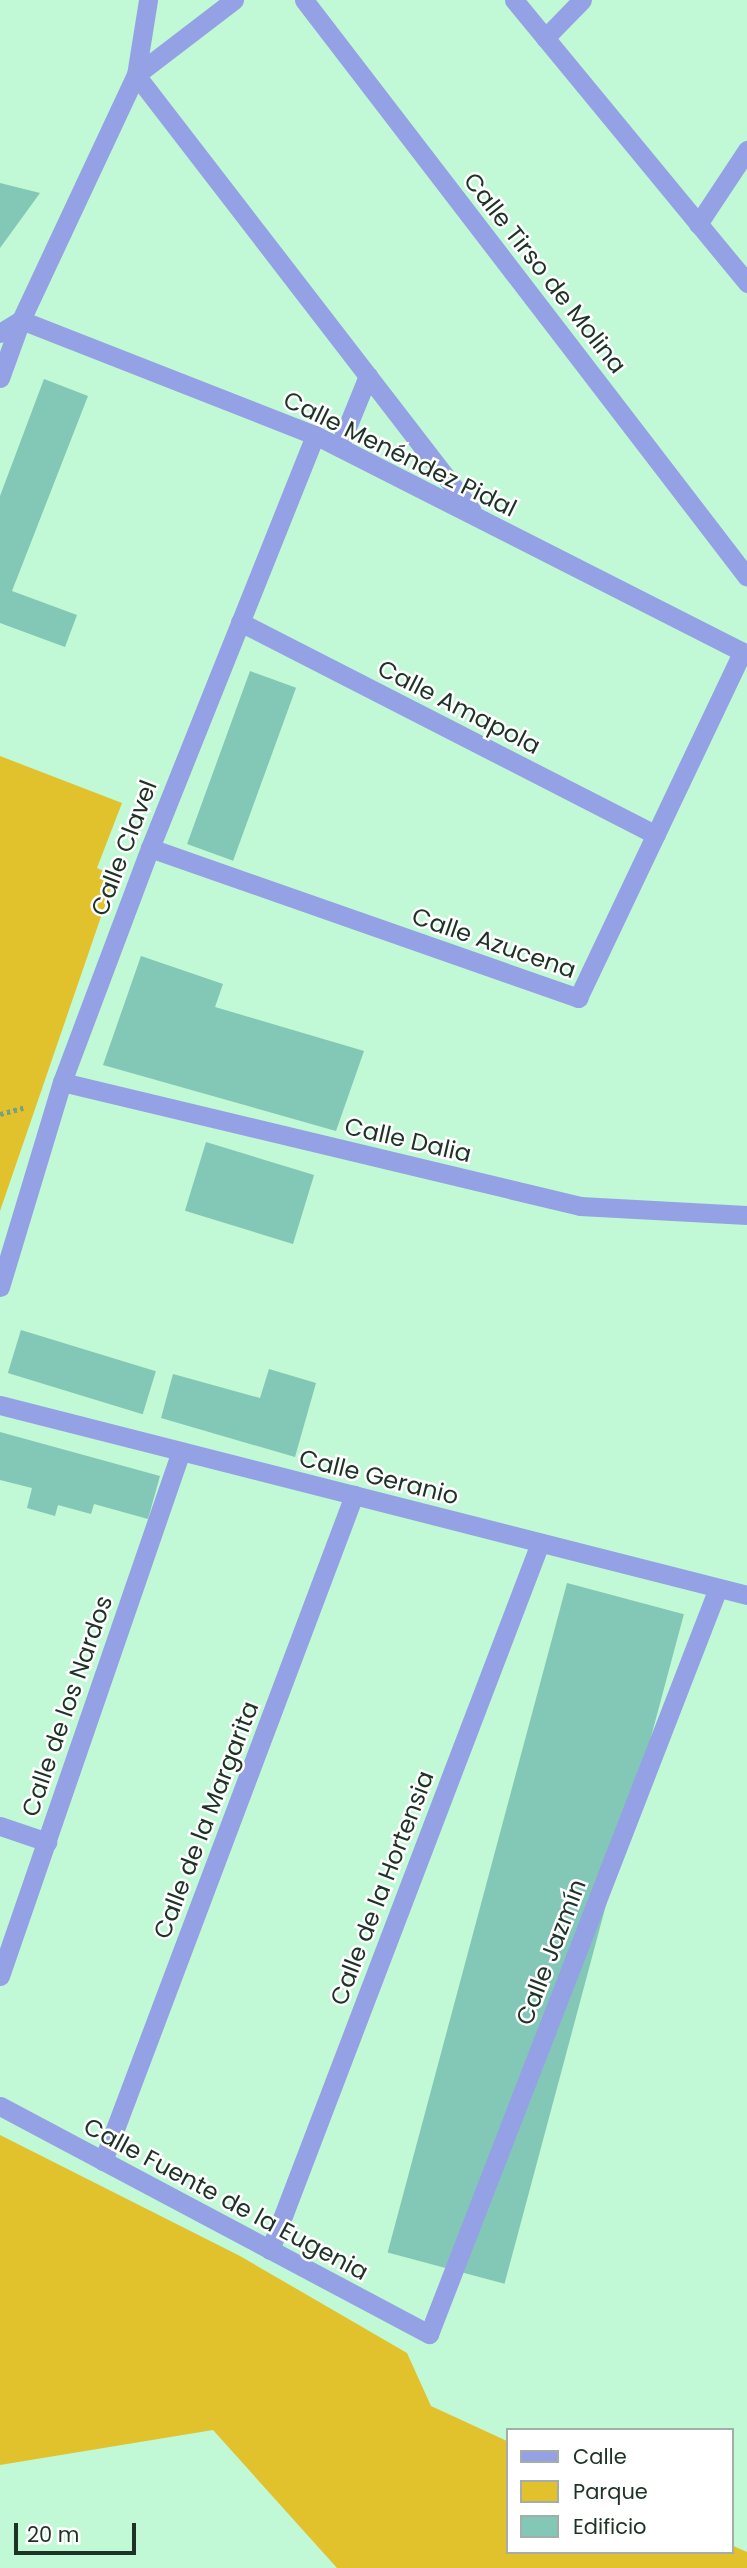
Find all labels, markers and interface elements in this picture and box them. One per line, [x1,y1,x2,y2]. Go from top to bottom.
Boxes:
street label: Calle Tirso de Molina [458,167,632,379]
street label: Calle Menéndez Pidal [279,385,521,523]
street label: Calle Amapola [373,654,545,760]
street label: Calle Clavel [85,776,163,920]
street label: Calle Azucena [408,901,580,985]
street label: Calle Dalia [342,1111,474,1169]
street label: Calle Geranio [296,1443,462,1511]
street label: Calle de los Nardos [16,1592,118,1820]
street label: Calle de la Margarita [147,1697,265,1943]
street label: Calle de la Hortensia [324,1767,440,2009]
street label: Calle Jazmín [510,1875,592,2029]
street label: Calle Fuente de la Eugenia [79,2112,373,2286]
legend [505,2428,733,2554]
text: Calle [573,2442,627,2471]
text: Parque [573,2477,648,2506]
scale bar [18,2508,140,2552]
text: Edificio [573,2512,647,2541]
text: 20 m [27,2520,80,2549]

